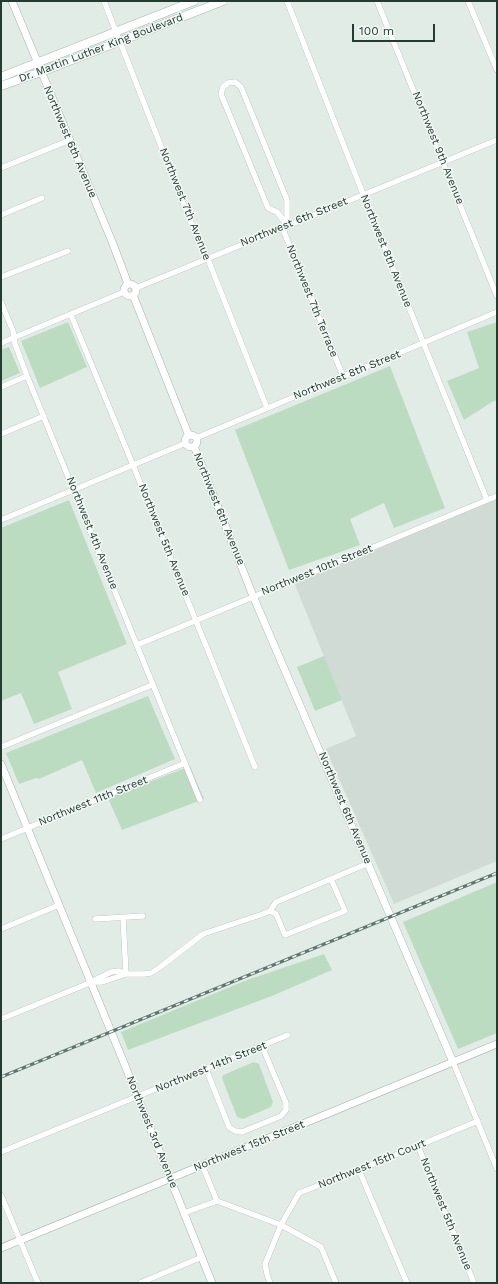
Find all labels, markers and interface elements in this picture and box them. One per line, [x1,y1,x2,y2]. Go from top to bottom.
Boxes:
street label: Dr. Martin Luther King Boulevard [17,10,185,86]
scale bar [354,16,437,42]
text: 100 m [359,24,394,38]
street label: Northwest 6th Avenue [40,84,100,200]
street label: Northwest 9th Avenue [409,90,467,206]
street label: Northwest 7th Avenue [156,146,214,262]
street label: Northwest 8th Avenue [357,193,415,309]
street label: Northwest 6th Street [238,194,350,250]
street label: Northwest 7th Terrace [283,243,341,359]
street label: Northwest 8th Street [291,347,403,403]
street label: Northwest 6th Avenue [190,451,248,567]
street label: Northwest 4th Avenue [63,475,121,591]
street label: Northwest 5th Avenue [135,482,193,598]
street label: Northwest 10th Street [259,542,375,598]
street label: Northwest 6th Avenue [315,750,375,866]
street label: Northwest 11th Street [37,773,149,829]
street label: Northwest 14th Street [153,1039,269,1095]
street label: Northwest 3rd Avenue [123,1074,181,1190]
street label: Northwest 15th Street [192,1118,306,1174]
street label: Northwest 15th Court [316,1136,428,1192]
street label: Northwest 5th Avenue [417,1156,475,1272]

